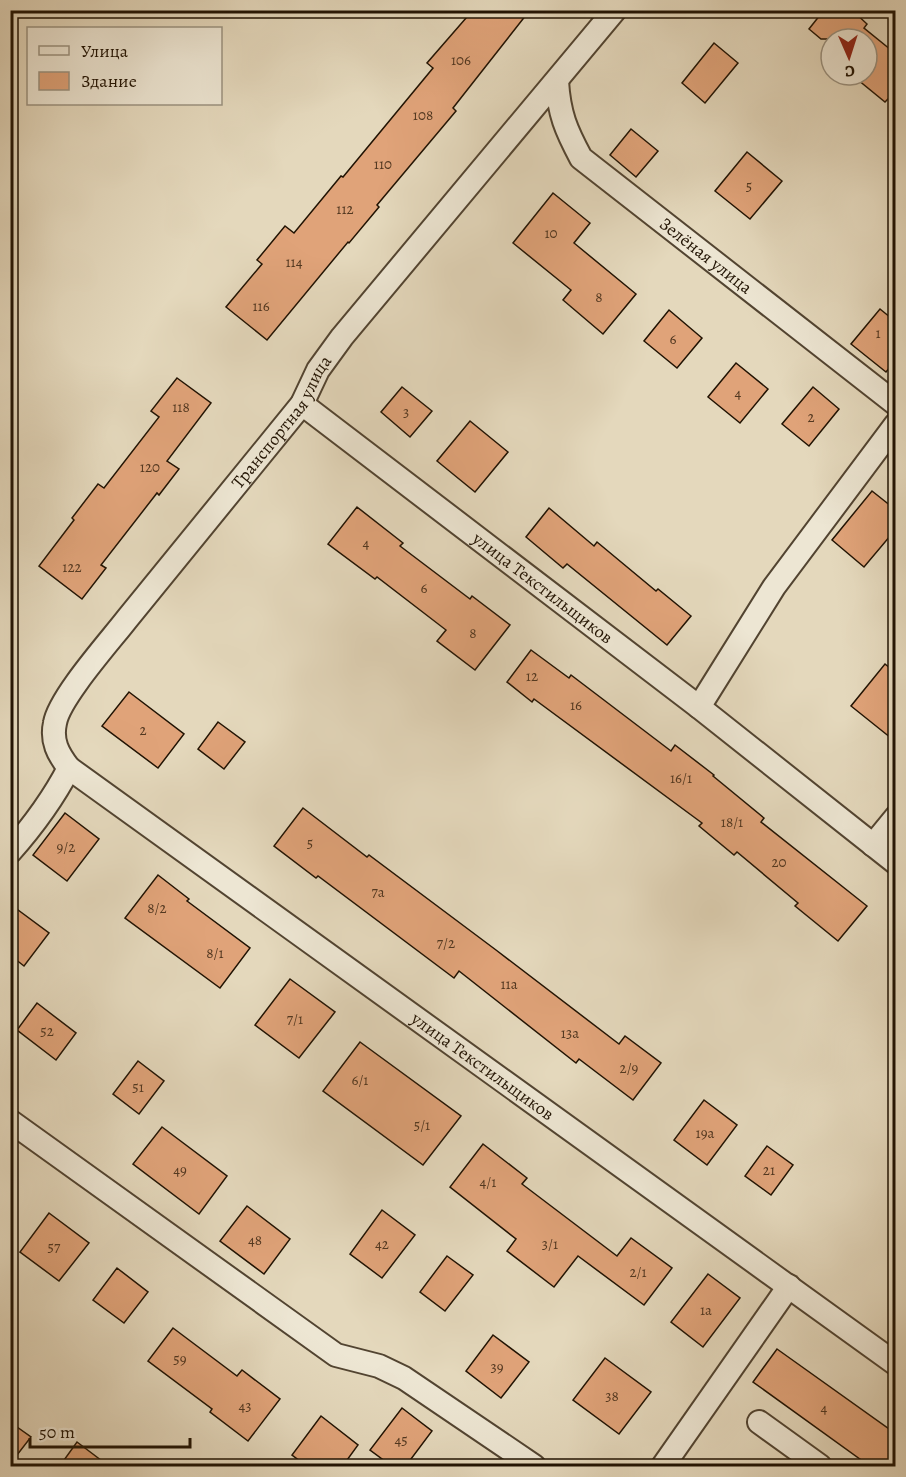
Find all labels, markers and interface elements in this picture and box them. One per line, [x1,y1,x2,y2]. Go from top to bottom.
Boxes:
legend [27,27,222,105]
north arrow [819,27,879,87]
text: Улица [81,39,129,63]
house number: 106 [451,50,471,70]
text: С [844,60,855,82]
text: Здание [81,69,137,93]
house number: 108 [413,105,433,125]
house number: 110 [374,154,392,174]
house number: 5 [746,176,752,196]
house number: 112 [336,199,354,219]
street label: Зелёная улица [655,212,758,300]
house number: 10 [544,223,558,243]
house number: 114 [285,252,303,272]
house number: 8 [595,287,603,307]
house number: 116 [252,296,270,316]
house number: 1 [875,323,881,343]
house number: 6 [670,329,677,349]
street label: Транспортная улица [226,350,337,494]
house number: 4 [735,383,742,403]
house number: 118 [172,397,190,417]
house number: 3 [403,402,409,422]
house number: 2 [807,407,815,427]
house number: 120 [140,457,160,477]
street label: улица Текстильщиков [467,526,618,649]
house number: 4 [363,533,370,553]
house number: 122 [62,557,82,577]
house number: 6 [421,578,428,598]
house number: 8 [469,623,477,643]
house number: 12 [526,666,538,686]
house number: 16 [570,695,582,715]
house number: 2 [139,720,147,740]
house number: 16/1 [670,768,692,788]
house number: 18/1 [721,812,743,832]
house number: 5 [307,833,313,853]
house number: 9/2 [57,837,75,857]
house number: 20 [771,852,787,872]
house number: 7а [371,882,385,902]
house number: 8/2 [147,898,167,918]
house number: 7/2 [437,933,455,953]
house number: 8/1 [206,943,224,963]
house number: 11а [500,974,518,994]
street label: улица Текстильщиков [406,1006,559,1126]
house number: 7/1 [287,1009,303,1029]
house number: 52 [40,1021,54,1041]
house number: 13а [561,1023,579,1043]
house number: 2/9 [620,1058,639,1078]
house number: 6/1 [352,1070,369,1090]
house number: 51 [132,1077,144,1097]
house number: 5/1 [414,1115,430,1135]
house number: 19а [696,1123,715,1143]
house number: 49 [173,1160,187,1180]
house number: 21 [763,1160,775,1180]
house number: 4/1 [480,1172,496,1192]
house number: 48 [248,1230,262,1250]
house number: 42 [375,1234,389,1254]
house number: 3/1 [542,1234,558,1254]
house number: 57 [48,1237,61,1257]
house number: 2/1 [629,1262,647,1282]
house number: 1а [700,1300,712,1320]
house number: 59 [173,1349,187,1369]
house number: 39 [490,1357,504,1377]
house number: 38 [605,1386,619,1406]
house number: 43 [238,1396,252,1416]
house number: 4 [821,1398,828,1418]
scale bar [30,1411,190,1449]
text: 50 m [39,1420,75,1444]
house number: 45 [394,1430,408,1450]

